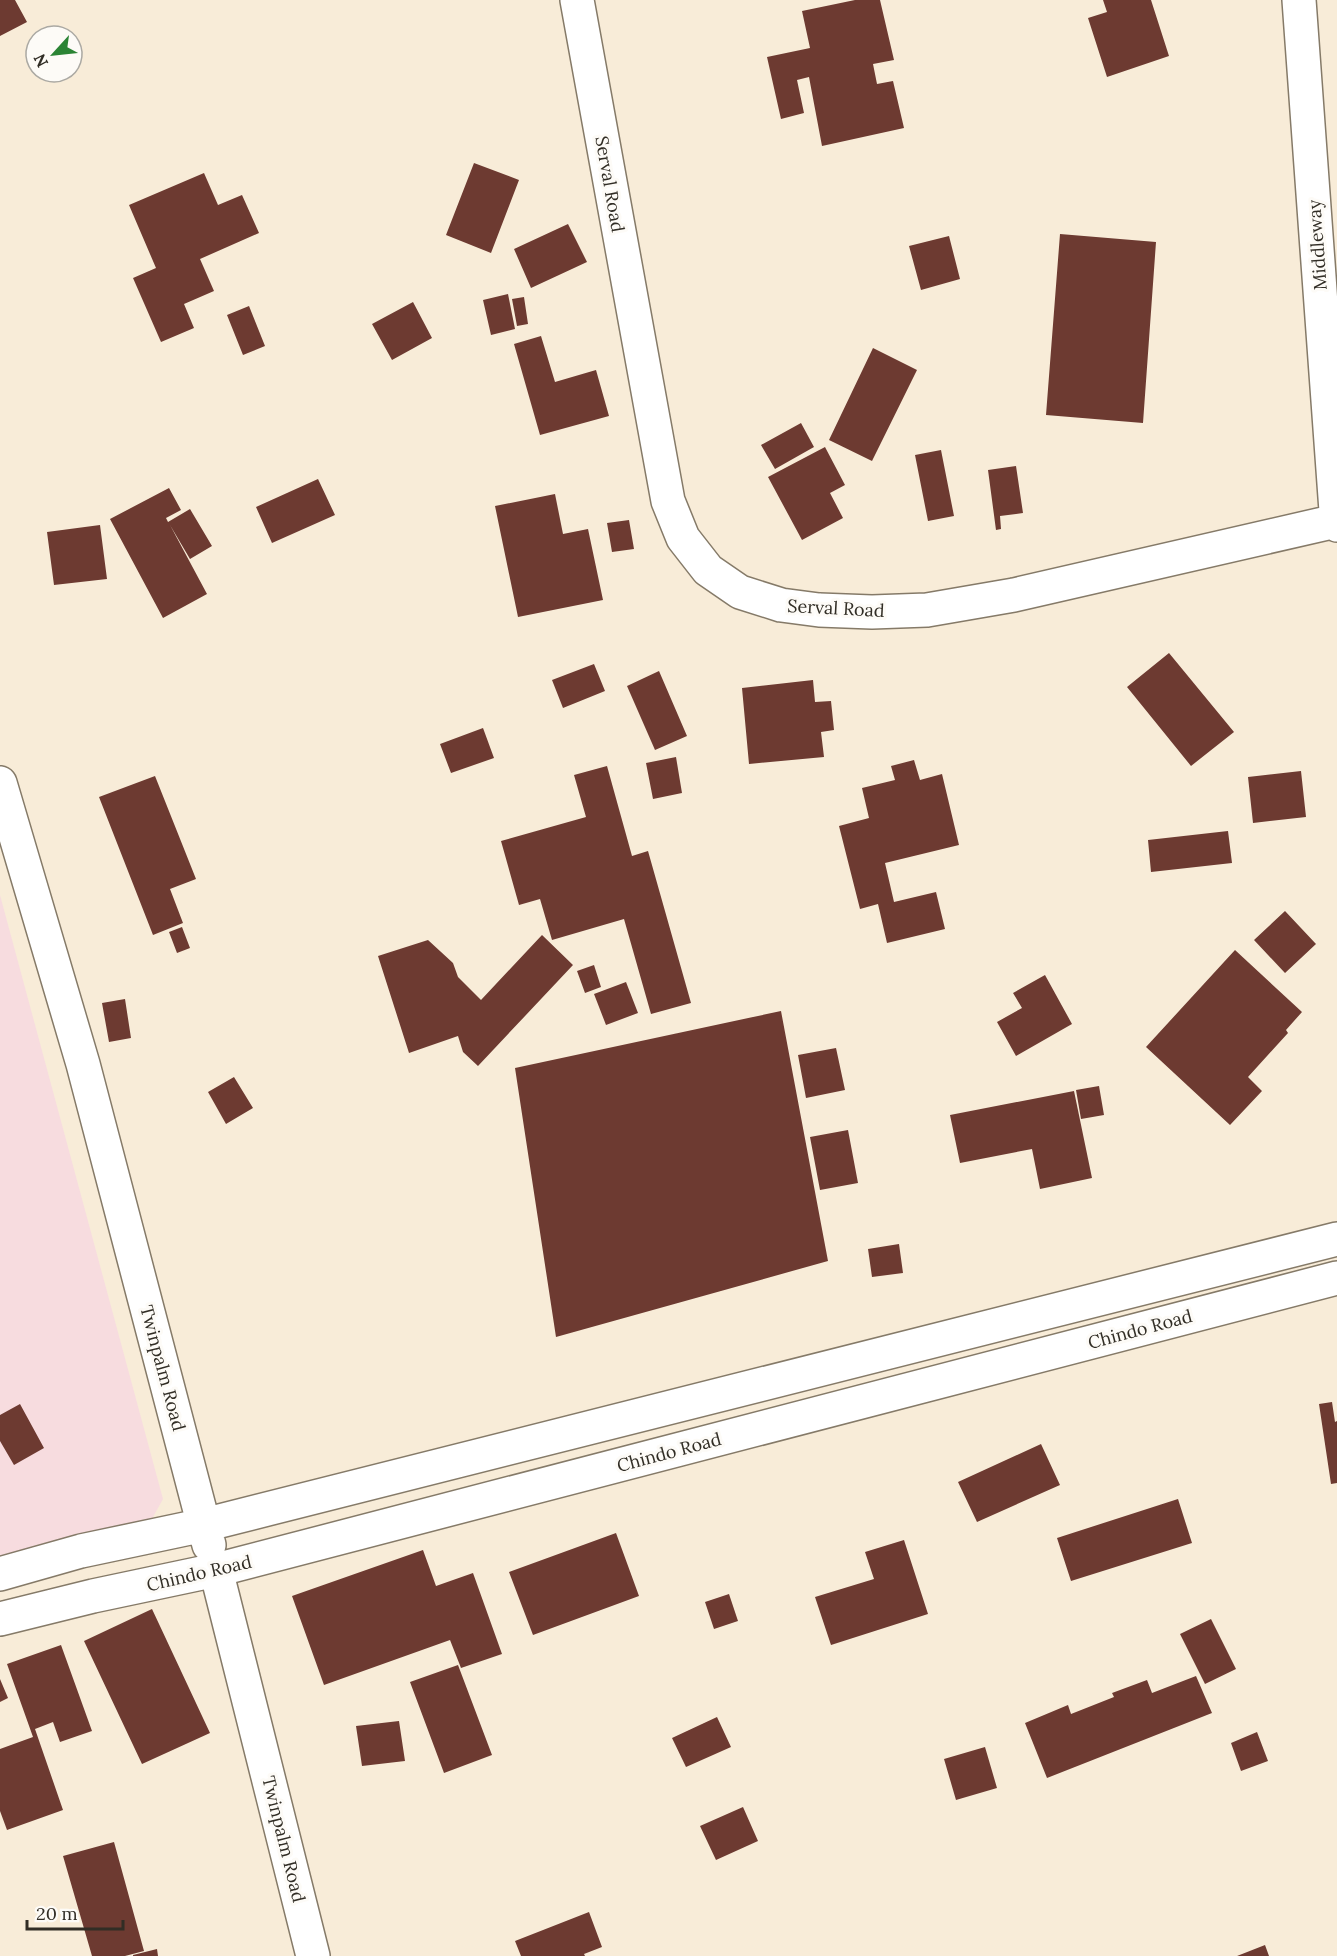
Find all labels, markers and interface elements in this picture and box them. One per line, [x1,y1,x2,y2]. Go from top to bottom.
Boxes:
north arrow [24,24,84,84]
text: N [29,51,52,71]
street label: Serval Road [590,134,630,234]
street label: Middleway [1302,199,1332,291]
street label: Serval Road [787,594,885,622]
street label: Twinpalm Road [135,1303,191,1434]
street label: Chindo Road [1085,1304,1195,1354]
street label: Chindo Road [614,1427,724,1477]
street label: Chindo Road [144,1550,254,1596]
street label: Twinpalm Road [257,1773,311,1905]
scale bar [27,1893,123,1931]
text: 20 m [36,1902,78,1925]

